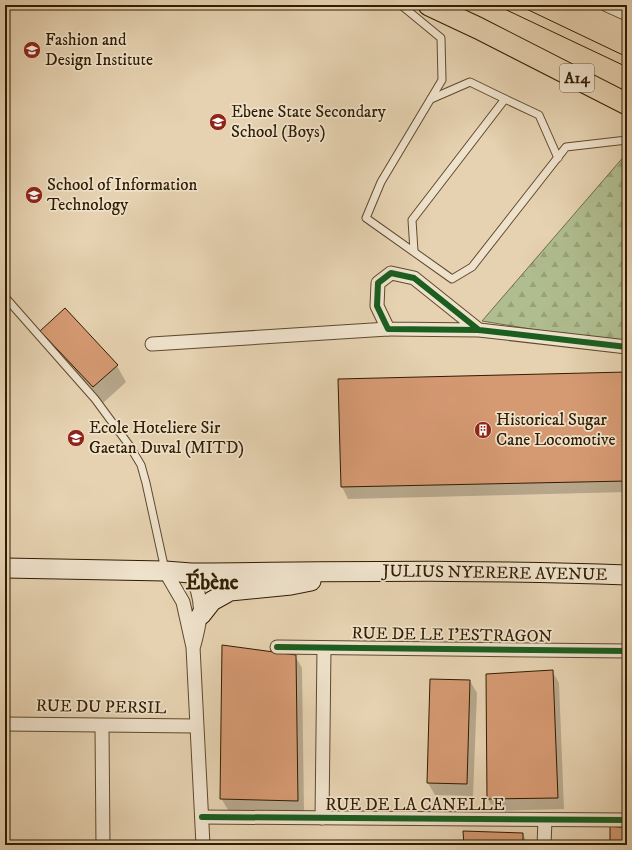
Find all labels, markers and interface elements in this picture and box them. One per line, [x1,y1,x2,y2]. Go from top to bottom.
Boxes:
place label: Fashion and Design Institute [45,29,153,71]
school or university icon: Fashion and Design Institute [22,40,42,60]
road number: A14 [560,64,594,92]
place label: Ebene State Secondary School (Boys) [231,101,387,143]
school or university icon: Ebene State Secondary School (Boys) [208,112,228,132]
place label: School of Information Technology [47,174,197,216]
school or university icon: School of Information Technology [24,185,44,205]
place label: Historical Sugar Cane Locomotive [496,409,615,451]
place label: Ecole Hoteliere Sir Gaetan Duval (MITD) [89,417,244,459]
building icon: Historical Sugar Cane Locomotive [473,420,493,440]
school or university icon: Ecole Hoteliere Sir Gaetan Duval (MITD) [66,428,86,448]
street label: JULIUS NYERERE AVENUE [380,560,608,586]
district label: Ébène [186,568,239,596]
street label: RUE DE LE I'ESTRAGON [351,622,553,648]
street label: RUE DU PERSIL [36,695,166,719]
street label: RUE DE LA CANELLE [325,794,505,816]

